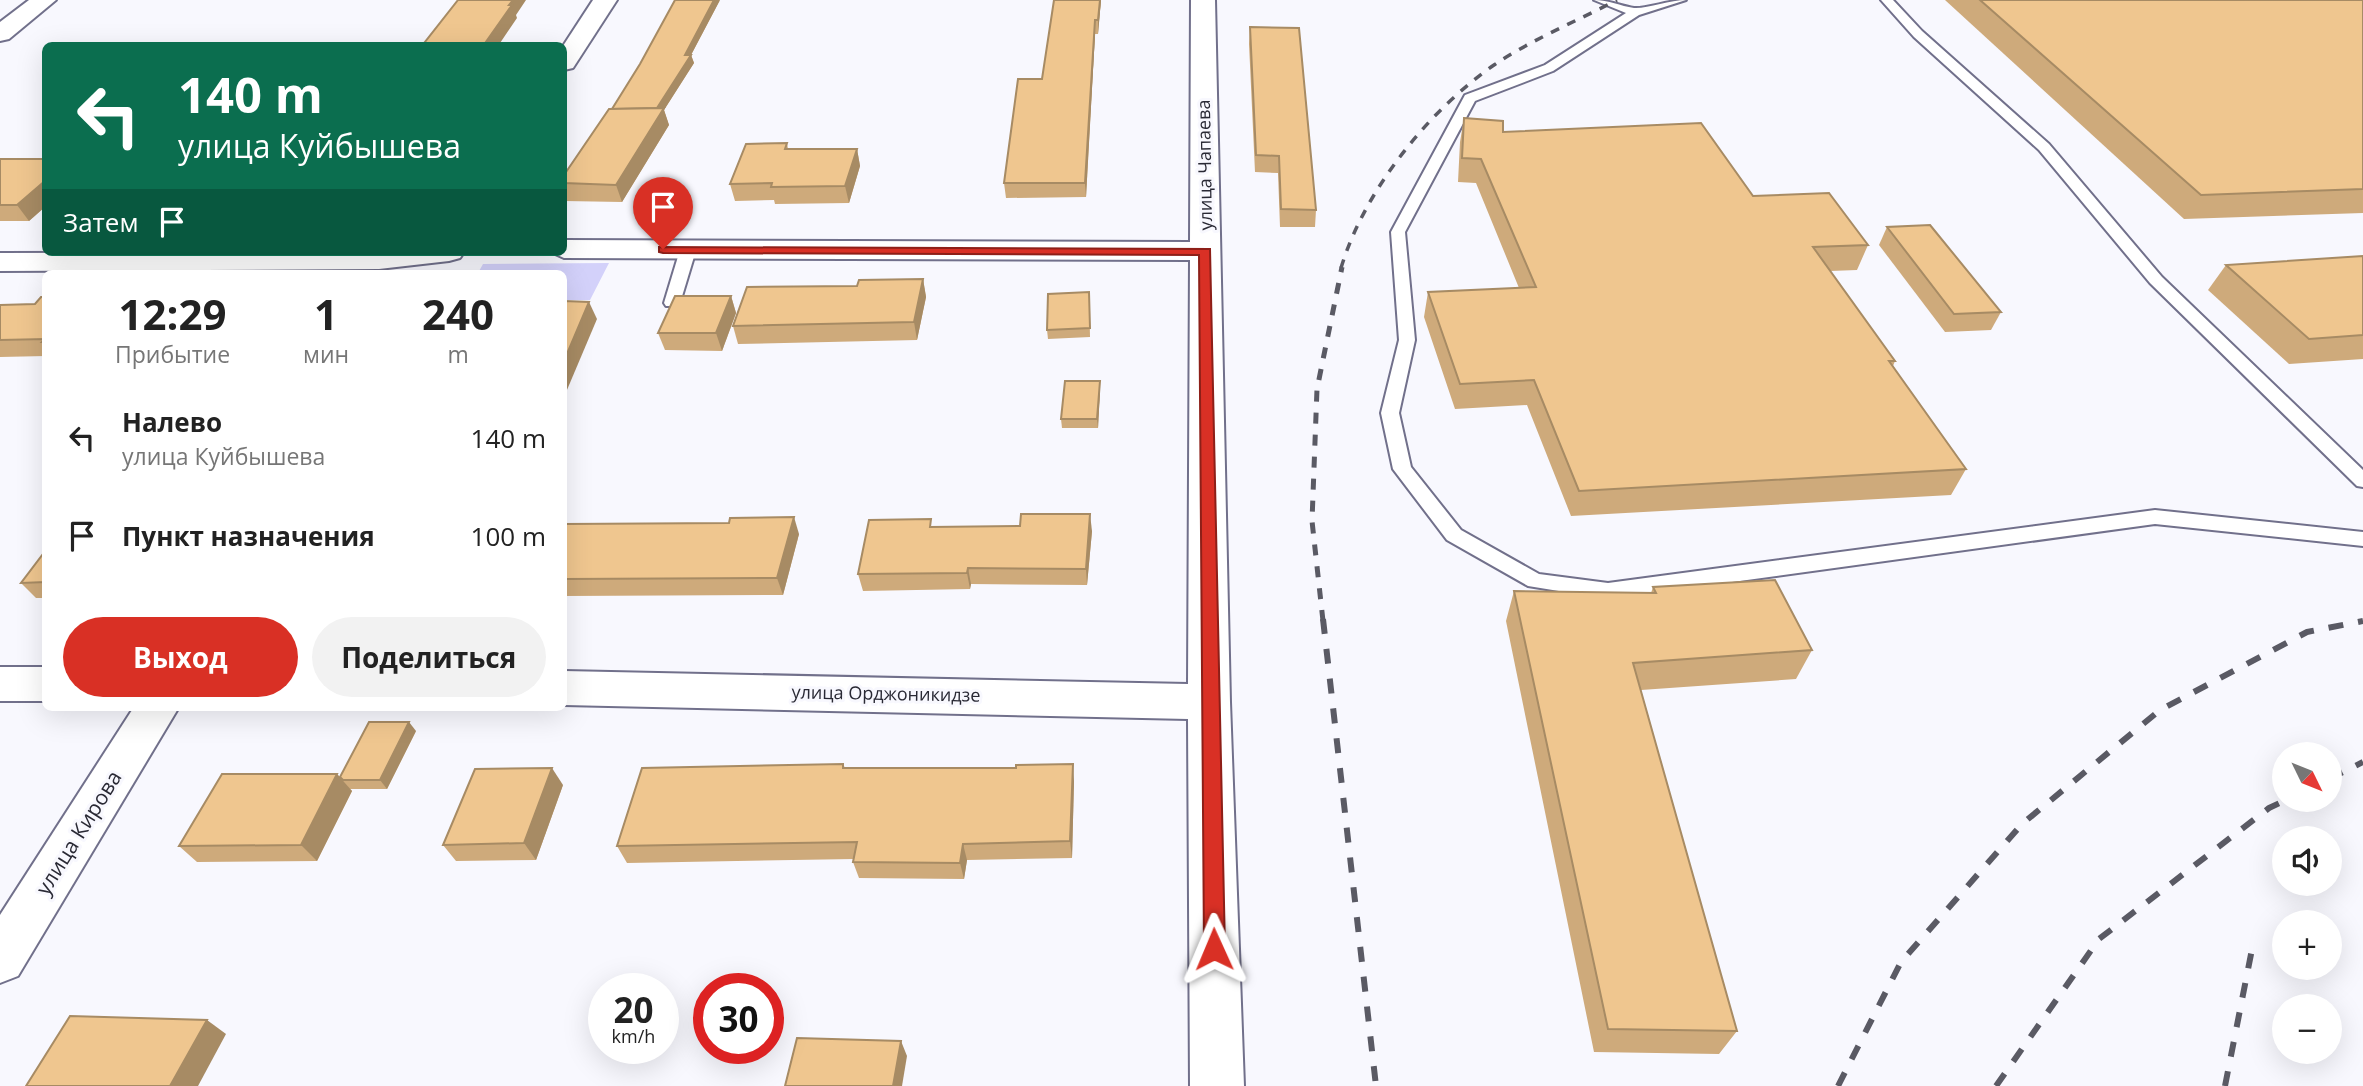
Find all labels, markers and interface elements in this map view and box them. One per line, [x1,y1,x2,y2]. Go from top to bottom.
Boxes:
text: 140 m [178,61,323,127]
icon: left [63,70,154,161]
street label: улица Чапаева [1191,99,1217,231]
text: улица Куйбышева [178,124,461,167]
pin [633,177,693,249]
icon: arrive [644,188,682,226]
icon: arrive [153,203,191,241]
text: Затем [63,204,139,240]
text: 12:29 [118,285,227,342]
text: 1 [314,285,338,342]
text: 240 [422,285,494,342]
text: Прибытие [115,338,230,370]
text: мин [303,338,349,370]
text: m [447,338,469,370]
text: Налево [122,404,222,440]
icon: left [63,419,101,457]
text: 140 m [471,420,546,456]
text: улица Куйбышева [122,440,325,472]
icon: arrive [63,517,101,555]
text: Пункт назначения [122,518,375,554]
text: 100 m [471,518,546,554]
button: Выход [63,617,298,697]
button: Поделиться [312,617,546,697]
street label: улица Орджоникидзе [791,679,981,707]
north arrow [2272,742,2342,812]
map controls [2272,742,2342,1064]
street label: улица Кирова [29,765,128,900]
button: sound [2272,826,2342,896]
button: + [2272,910,2342,980]
position arrow [1177,912,1251,986]
speed limit sign: 30 [693,973,784,1064]
text: 20 [613,986,654,1033]
button: − [2272,994,2342,1064]
text: km/h [612,1024,655,1048]

